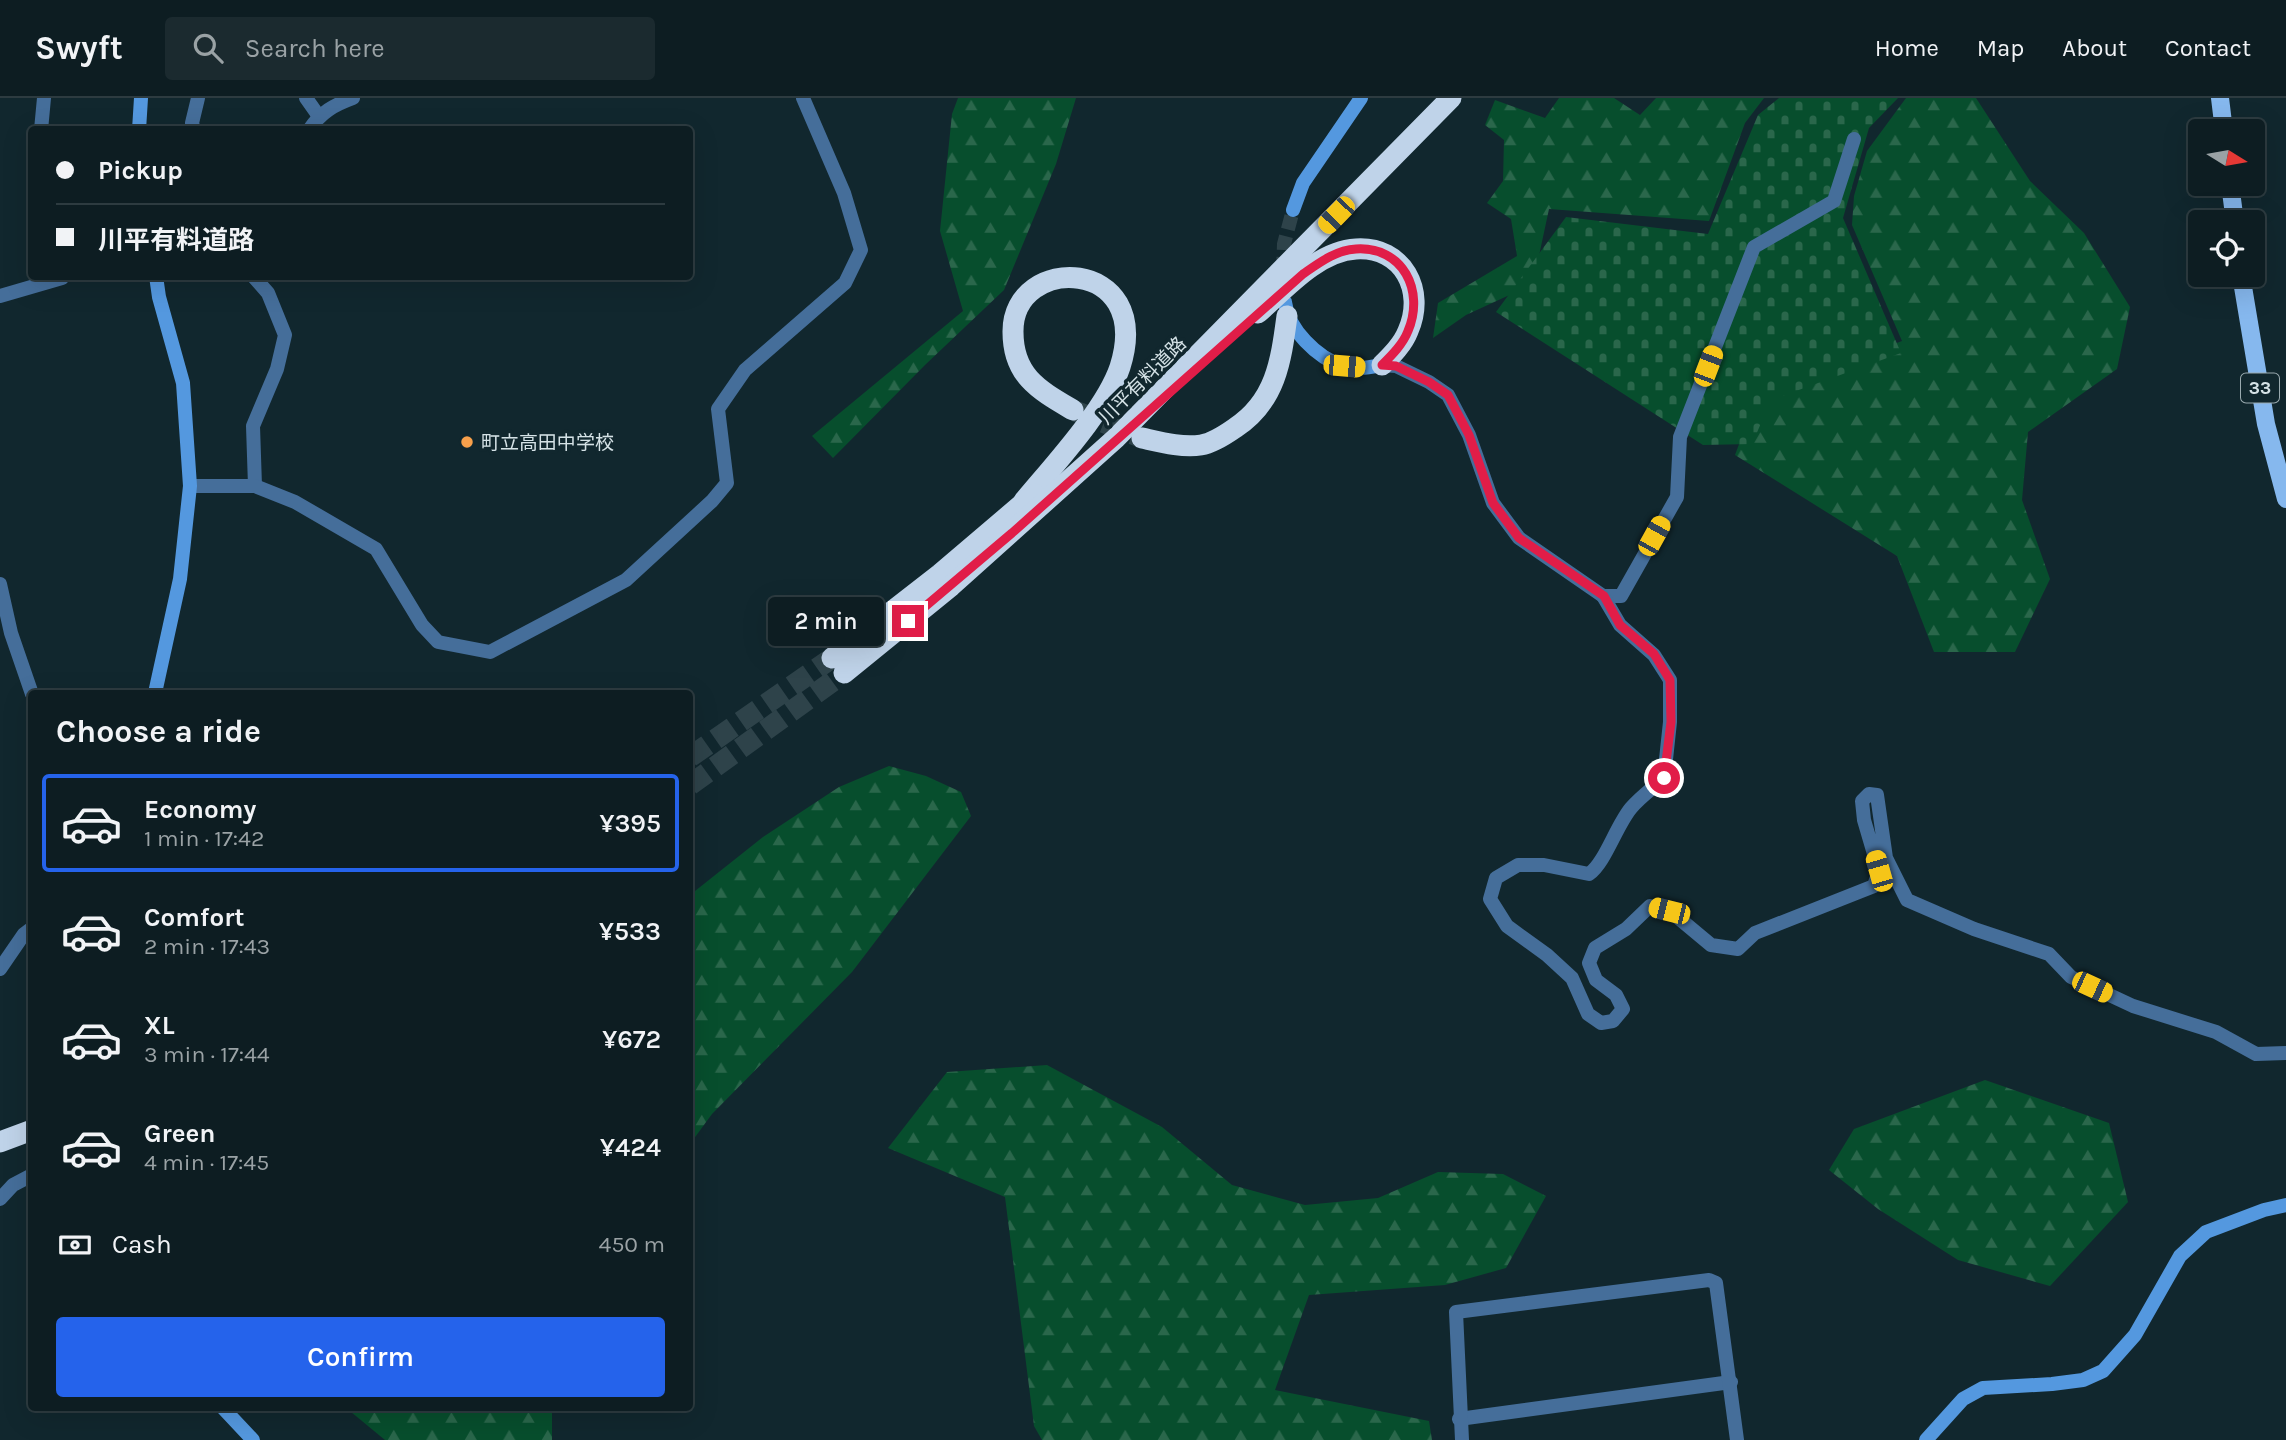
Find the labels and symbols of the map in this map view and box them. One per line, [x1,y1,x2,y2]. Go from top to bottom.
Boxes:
north arrow [2188,119,2264,196]
car [1314,193,1359,237]
street label: 川平有料道路 [1095,333,1191,429]
car [1691,343,1726,389]
car [1323,354,1366,378]
road number: 33 [2241,374,2279,402]
place label: 町立高田中学校 [481,432,614,454]
marker: 町立高田中学校 [459,434,475,450]
car [1635,513,1674,559]
callout: 2 min [768,596,884,646]
route end [892,605,924,637]
route start [1648,762,1680,794]
car [1864,848,1895,894]
car [1647,896,1692,926]
car [2069,969,2116,1005]

